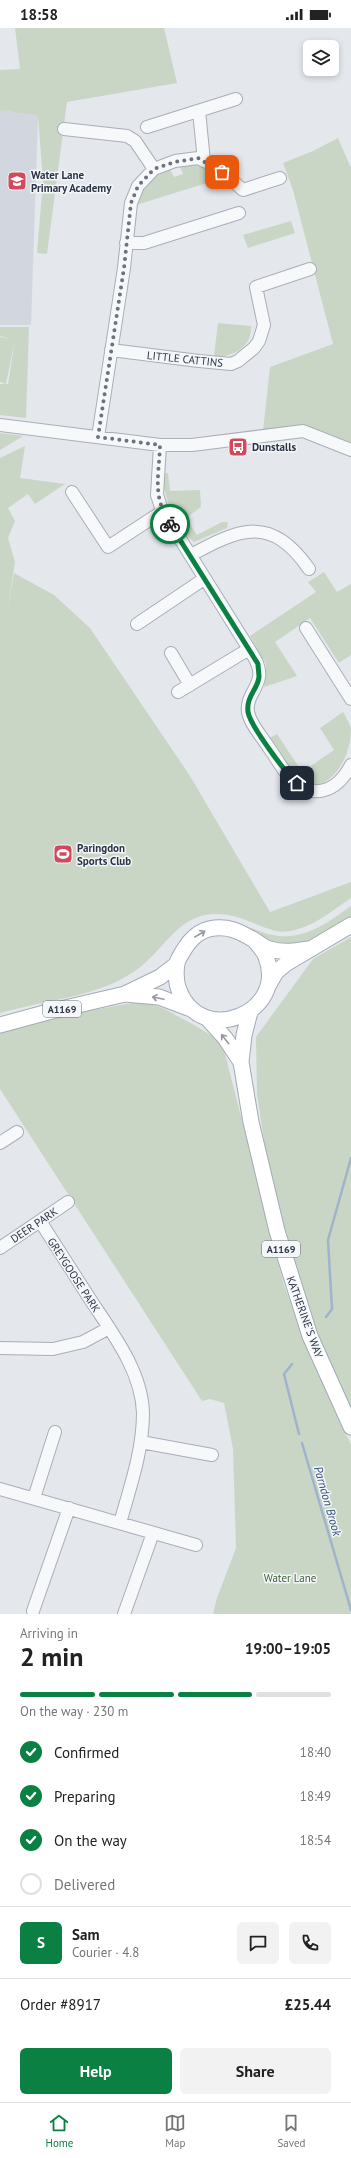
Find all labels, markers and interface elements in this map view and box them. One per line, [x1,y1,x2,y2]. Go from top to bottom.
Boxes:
text: 18:58 [20,5,58,24]
map controls [303,40,339,76]
button: layers [303,40,339,76]
pin [205,155,239,189]
icon: bag [211,161,233,183]
place label: Water Lane Primary Academy [31,168,112,195]
school or university icon: Water Lane Primary Academy [6,170,28,192]
street label: LITTLE CATTINS [146,348,224,370]
bus stop icon: Dunstalls [227,436,249,458]
place label: Dunstalls [252,440,296,454]
courier [150,504,190,544]
icon: bike [159,513,181,535]
pin [280,766,314,800]
icon: home [286,772,308,794]
place label: Paringdon Sports Club [77,841,131,868]
sports icon: Paringdon Sports Club [52,843,74,865]
one-way arrow [194,929,206,937]
one-way arrow [152,994,165,1002]
road number: A1169 [43,1001,81,1017]
one-way arrow [221,1033,230,1044]
street label: DEER PARK [8,1204,60,1246]
street label: GREYGOOSE PARK [45,1235,104,1315]
road number: A1169 [262,1241,300,1257]
street label: KATHERINE'S WAY [284,1274,327,1361]
water label: Parndon Brook [311,1464,345,1538]
park label: Water Lane [264,1571,317,1585]
text: Arriving in [20,1625,78,1642]
text: 19:00–19:05 [245,1639,331,1658]
text: 2 min [20,1640,83,1673]
text: On the way · 230 m [20,1703,128,1720]
icon: check [20,1741,42,1763]
text: Confirmed [54,1743,119,1762]
text: 18:40 [300,1744,331,1761]
icon: check [20,1785,42,1807]
text: Preparing [54,1787,116,1806]
text: 18:49 [300,1788,331,1805]
icon: check [20,1829,42,1851]
text: On the way [54,1831,127,1850]
text: 18:54 [300,1832,331,1849]
text: Delivered [54,1875,115,1894]
button: chat [237,1922,279,1964]
button: phone [289,1922,331,1964]
text: Sam [72,1925,99,1944]
text: S [37,1933,45,1952]
text: Courier · 4.8 [72,1944,139,1961]
text: Order #8917 [20,1995,101,2014]
text: £25.44 [285,1995,331,2014]
button: Help [20,2048,172,2094]
button: Share [180,2048,331,2094]
tab: Home [46,2112,73,2150]
tab: Map [164,2112,186,2150]
tab: Saved [277,2112,305,2150]

